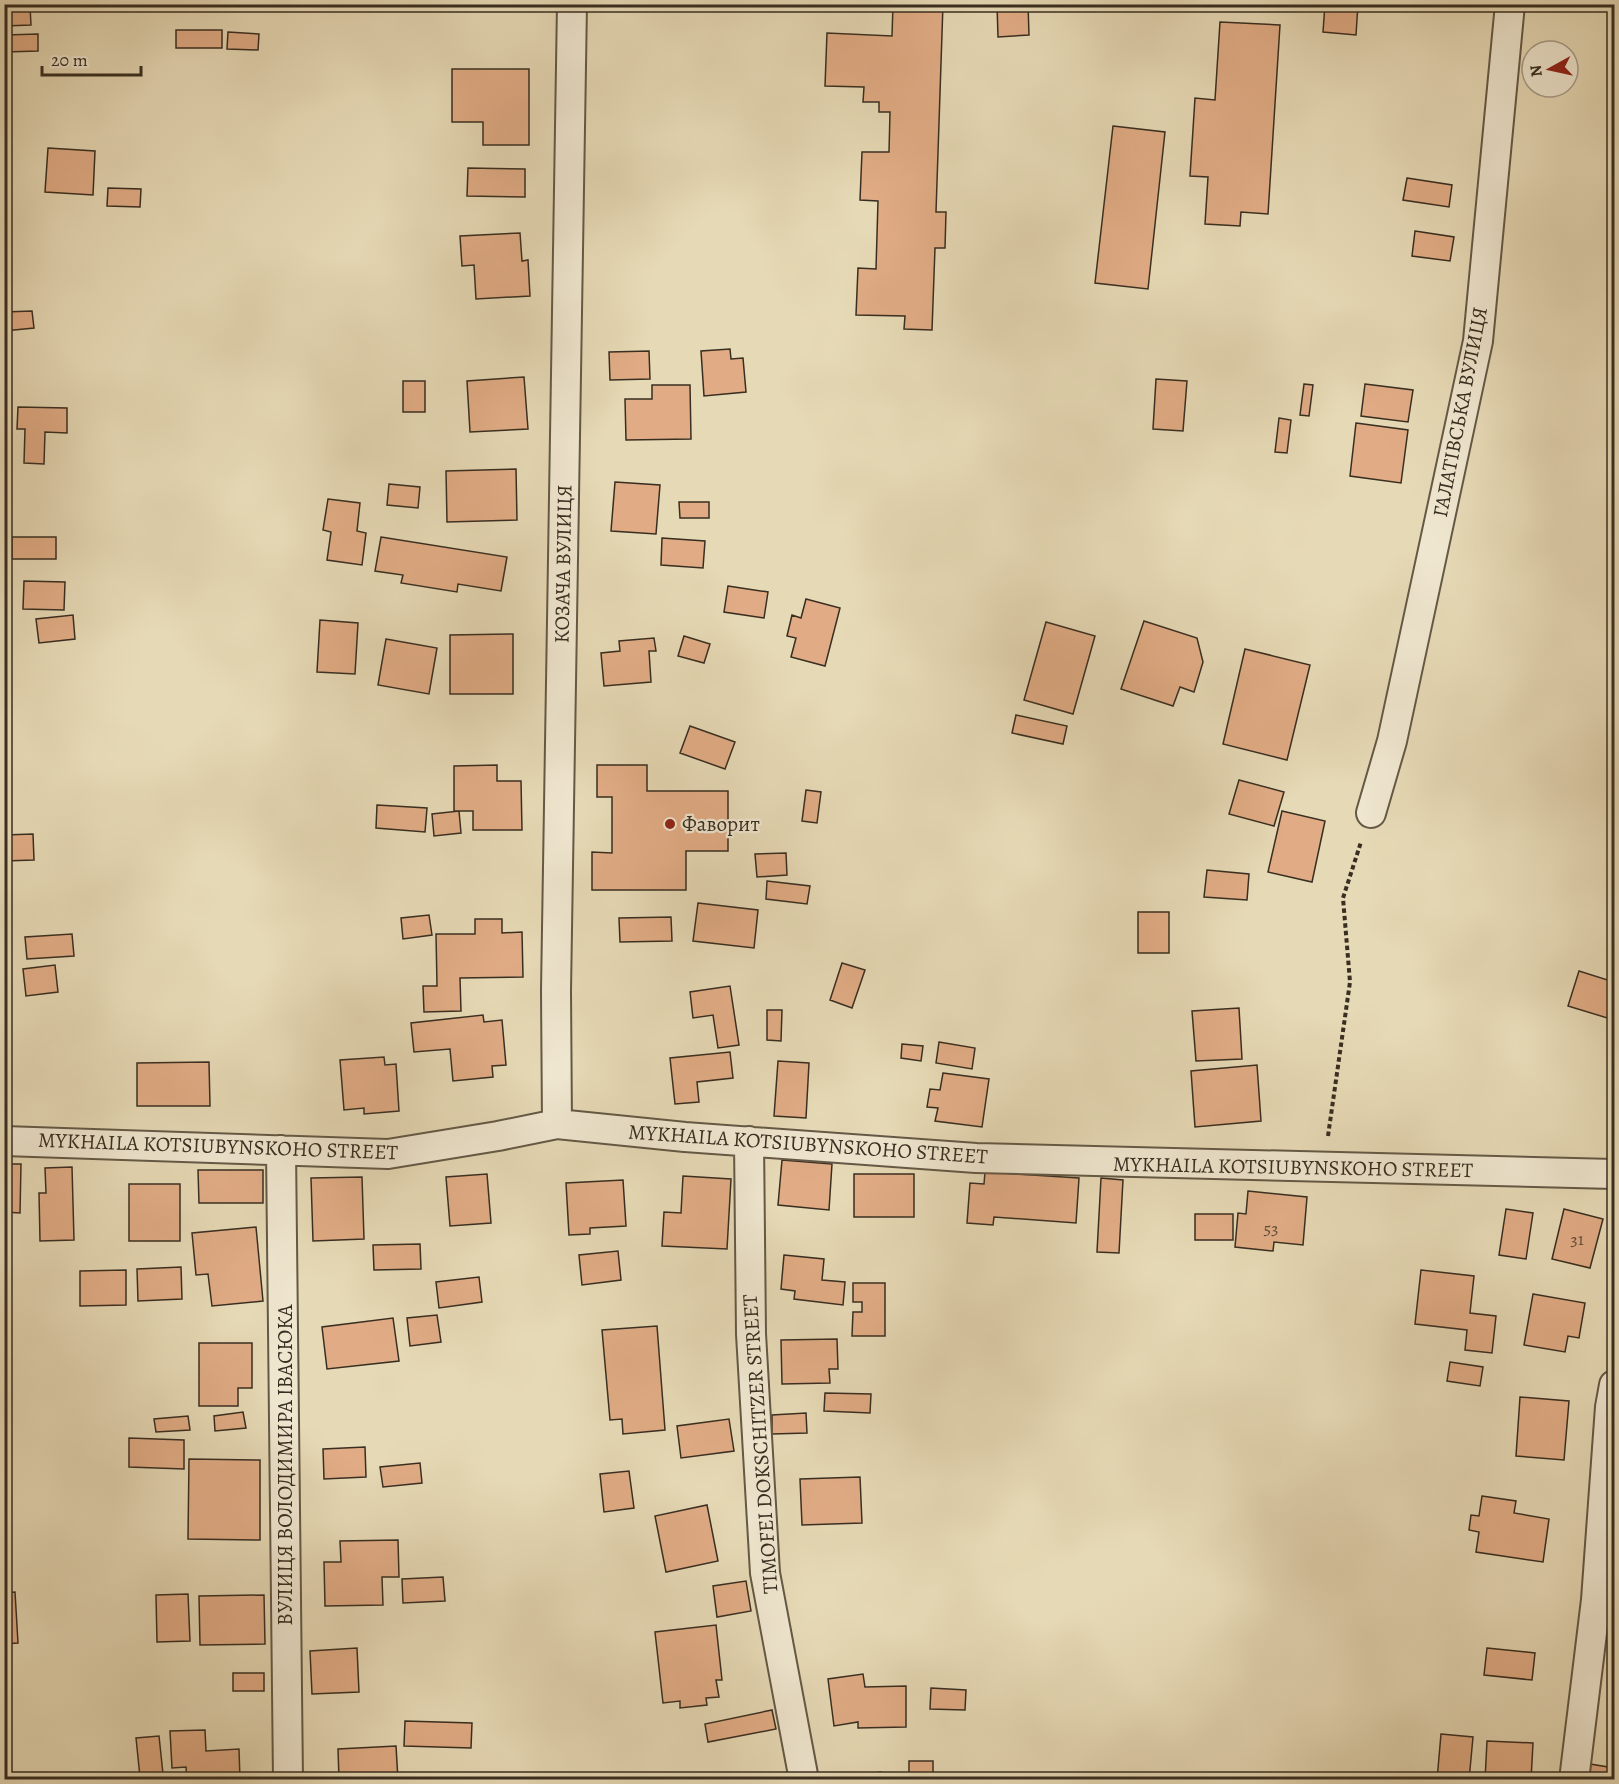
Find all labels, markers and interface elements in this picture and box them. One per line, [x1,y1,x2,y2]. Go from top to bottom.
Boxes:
scale bar [42,39,141,77]
north arrow [1520,39,1580,99]
text: 20 m [51,48,88,72]
text: N [1524,63,1548,78]
street label: ГАЛАТІВСЬКА ВУЛИЦЯ [1426,304,1494,520]
street label: КОЗАЧА ВУЛИЦЯ [548,484,578,644]
place label: Фаворит [682,810,760,838]
marker: Фаворит [663,817,677,831]
street label: MYKHAILA KOTSIUBYNSKOHO STREET [627,1117,989,1171]
street label: MYKHAILA KOTSIUBYNSKOHO STREET [37,1126,399,1166]
street label: MYKHAILA KOTSIUBYNSKOHO STREET [1113,1150,1474,1184]
house number: 53 [1263,1216,1279,1240]
house number: 31 [1570,1227,1584,1251]
street label: TIMOFEI DOKSCHITZER STREET [736,1293,784,1595]
street label: ВУЛИЦЯ ВОЛОДИМИРА ІВАСЮКА [271,1304,299,1626]

